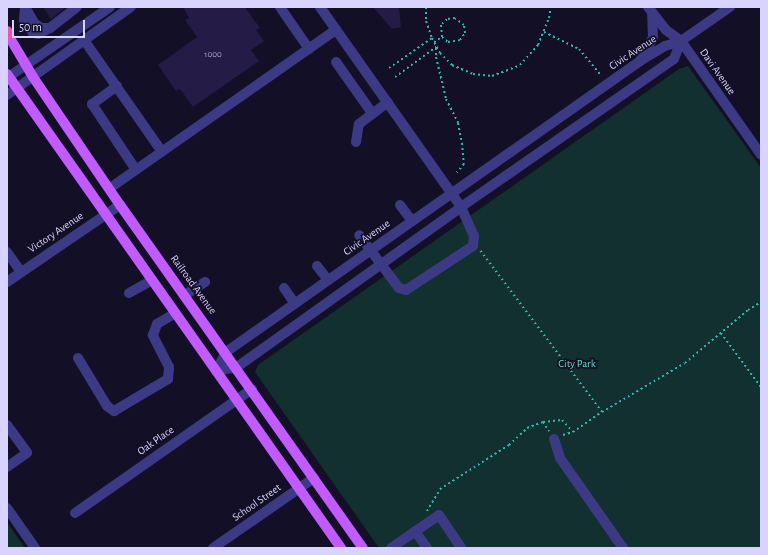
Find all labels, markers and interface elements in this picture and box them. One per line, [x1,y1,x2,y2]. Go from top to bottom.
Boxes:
scale bar [14,12,87,38]
text: 50 m [19,21,42,33]
street label: Civic Avenue [607,33,659,73]
street label: Davi Avenue [696,46,738,98]
house number: 1000 [204,50,222,60]
street label: Victory Avenue [26,210,86,256]
street label: Civic Avenue [341,217,393,259]
street label: Railroad Avenue [167,253,219,317]
park label: City Park [558,357,596,371]
street label: Oak Place [135,424,177,458]
street label: School Street [230,481,284,525]

